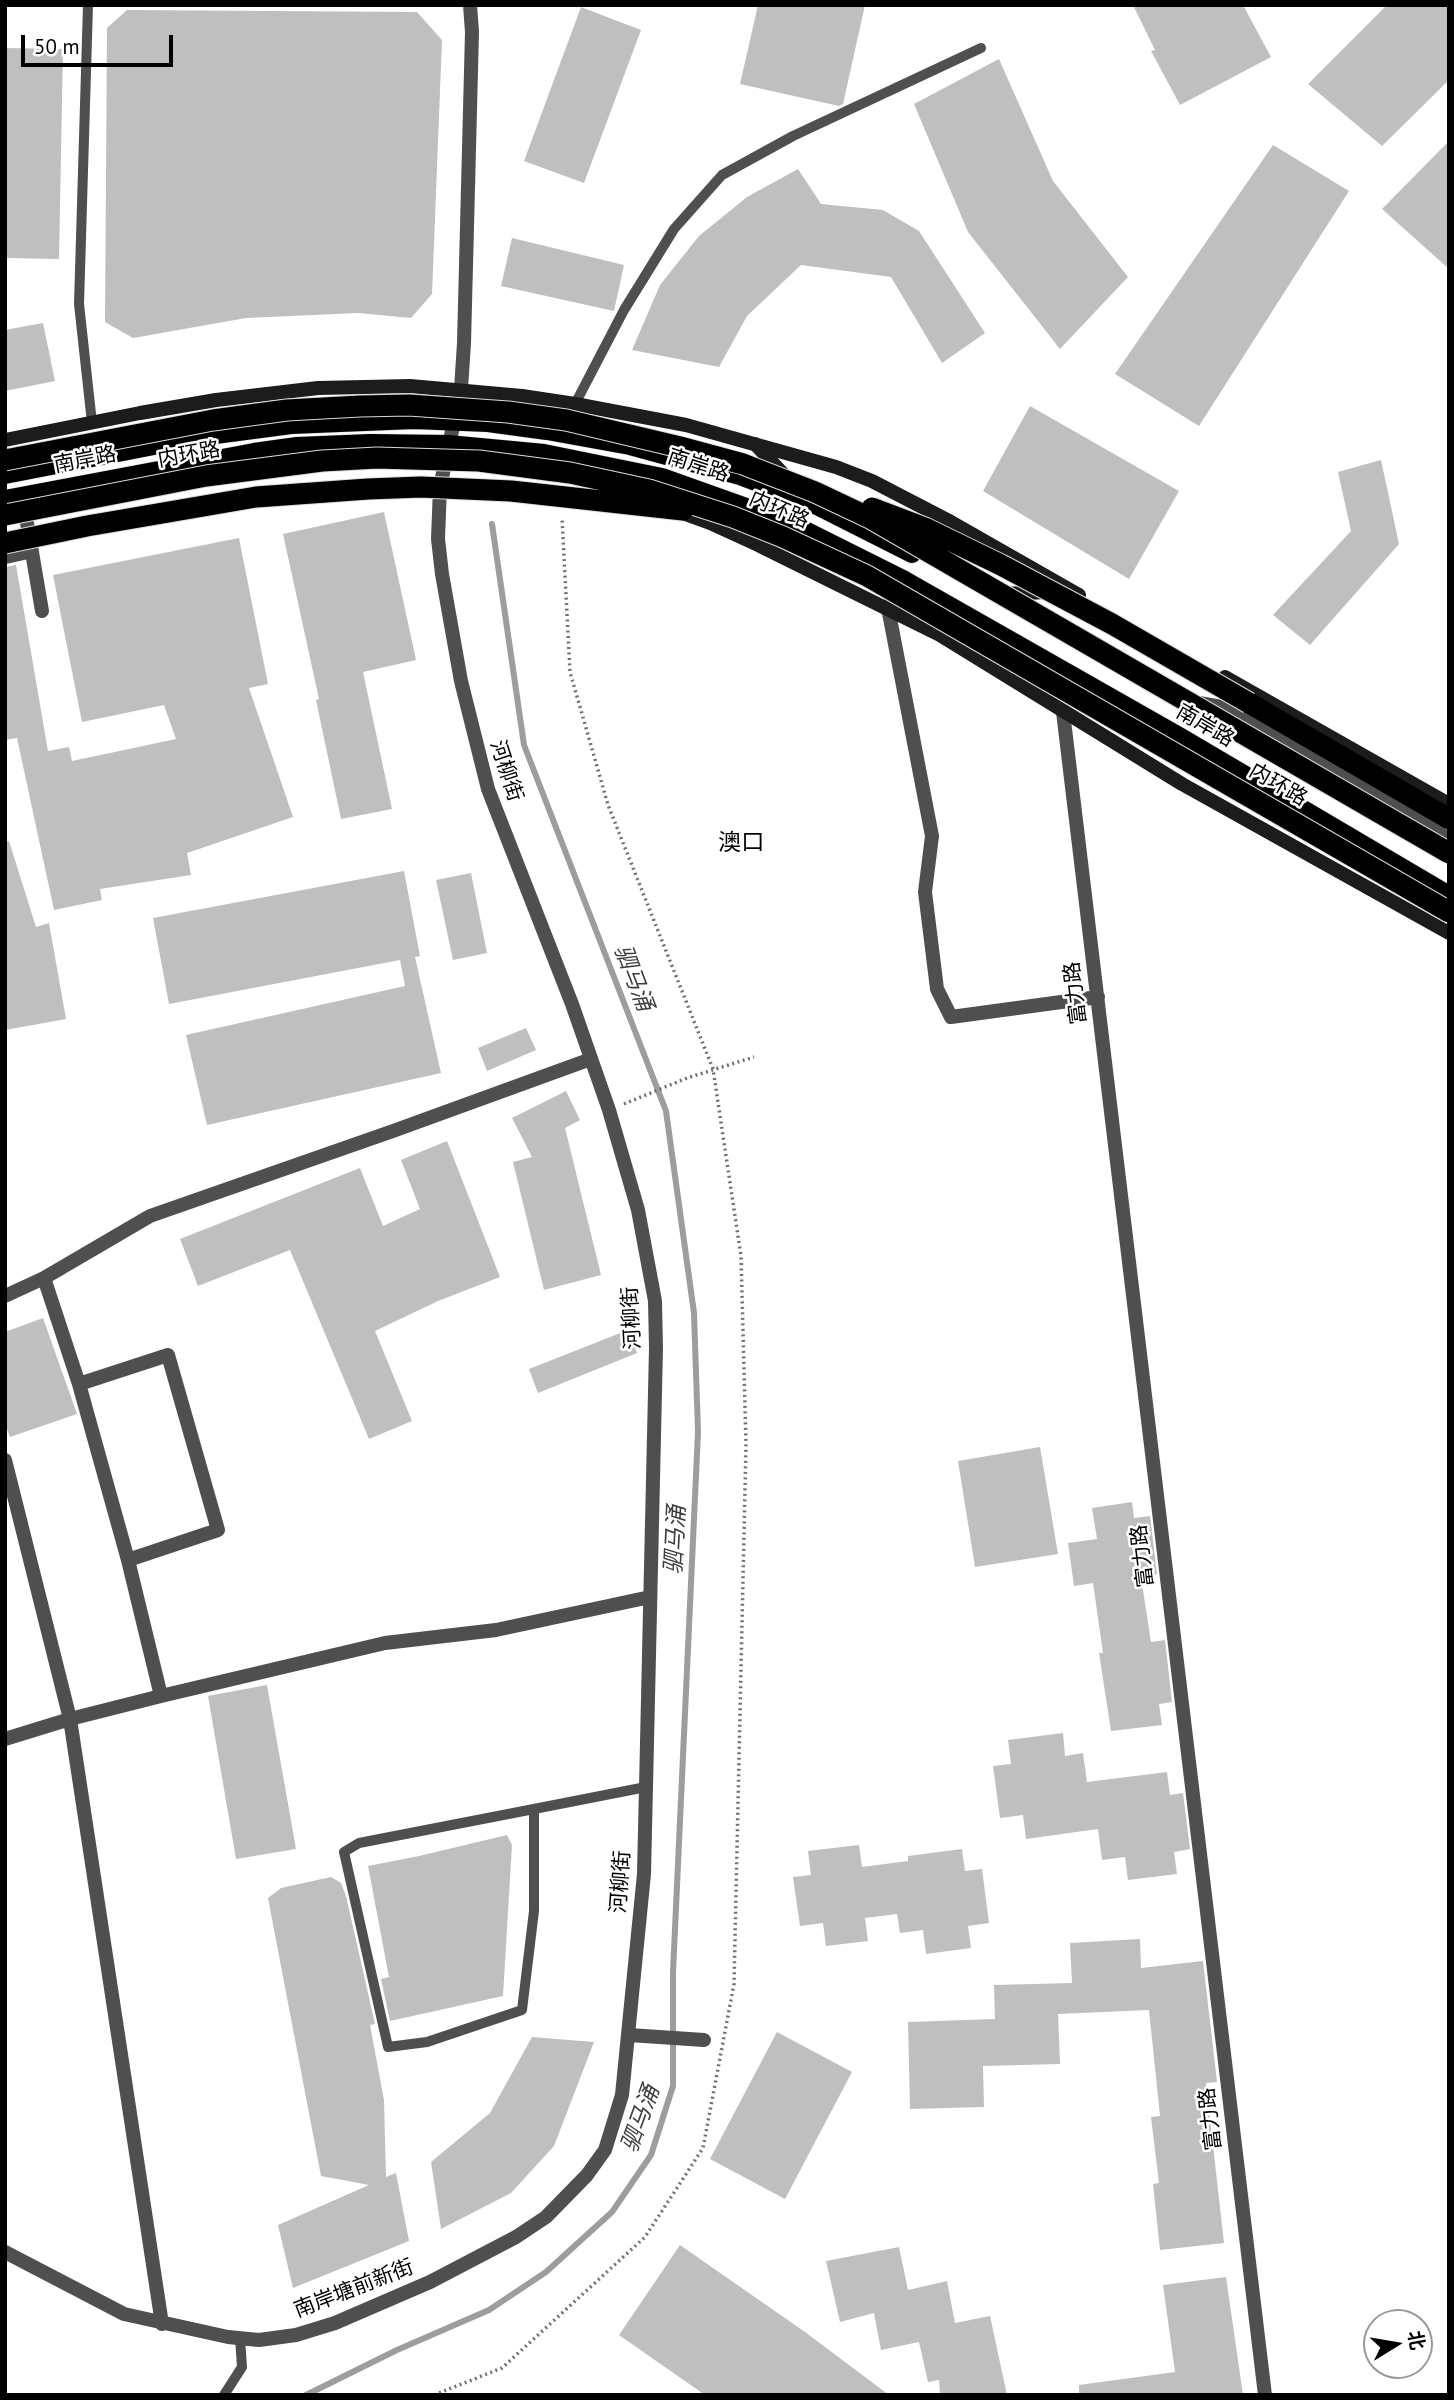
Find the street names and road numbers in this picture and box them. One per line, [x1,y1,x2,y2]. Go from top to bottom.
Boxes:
street label: 内环路 [156,437,222,473]
street label: 南岸路 [52,442,118,478]
street label: 南岸路 [664,444,732,488]
street label: 内环路 [745,486,813,534]
street label: 南岸路 [1171,699,1239,753]
street label: 河柳街 [484,737,528,805]
street label: 内环路 [1244,758,1312,812]
street label: 富力路 [1060,960,1092,1026]
street label: 河柳街 [618,1286,646,1350]
street label: 富力路 [1127,1523,1159,1589]
street label: 河柳街 [606,1850,636,1914]
street label: 富力路 [1195,2086,1227,2152]
street label: 南岸塘前新街 [291,2255,417,2323]

